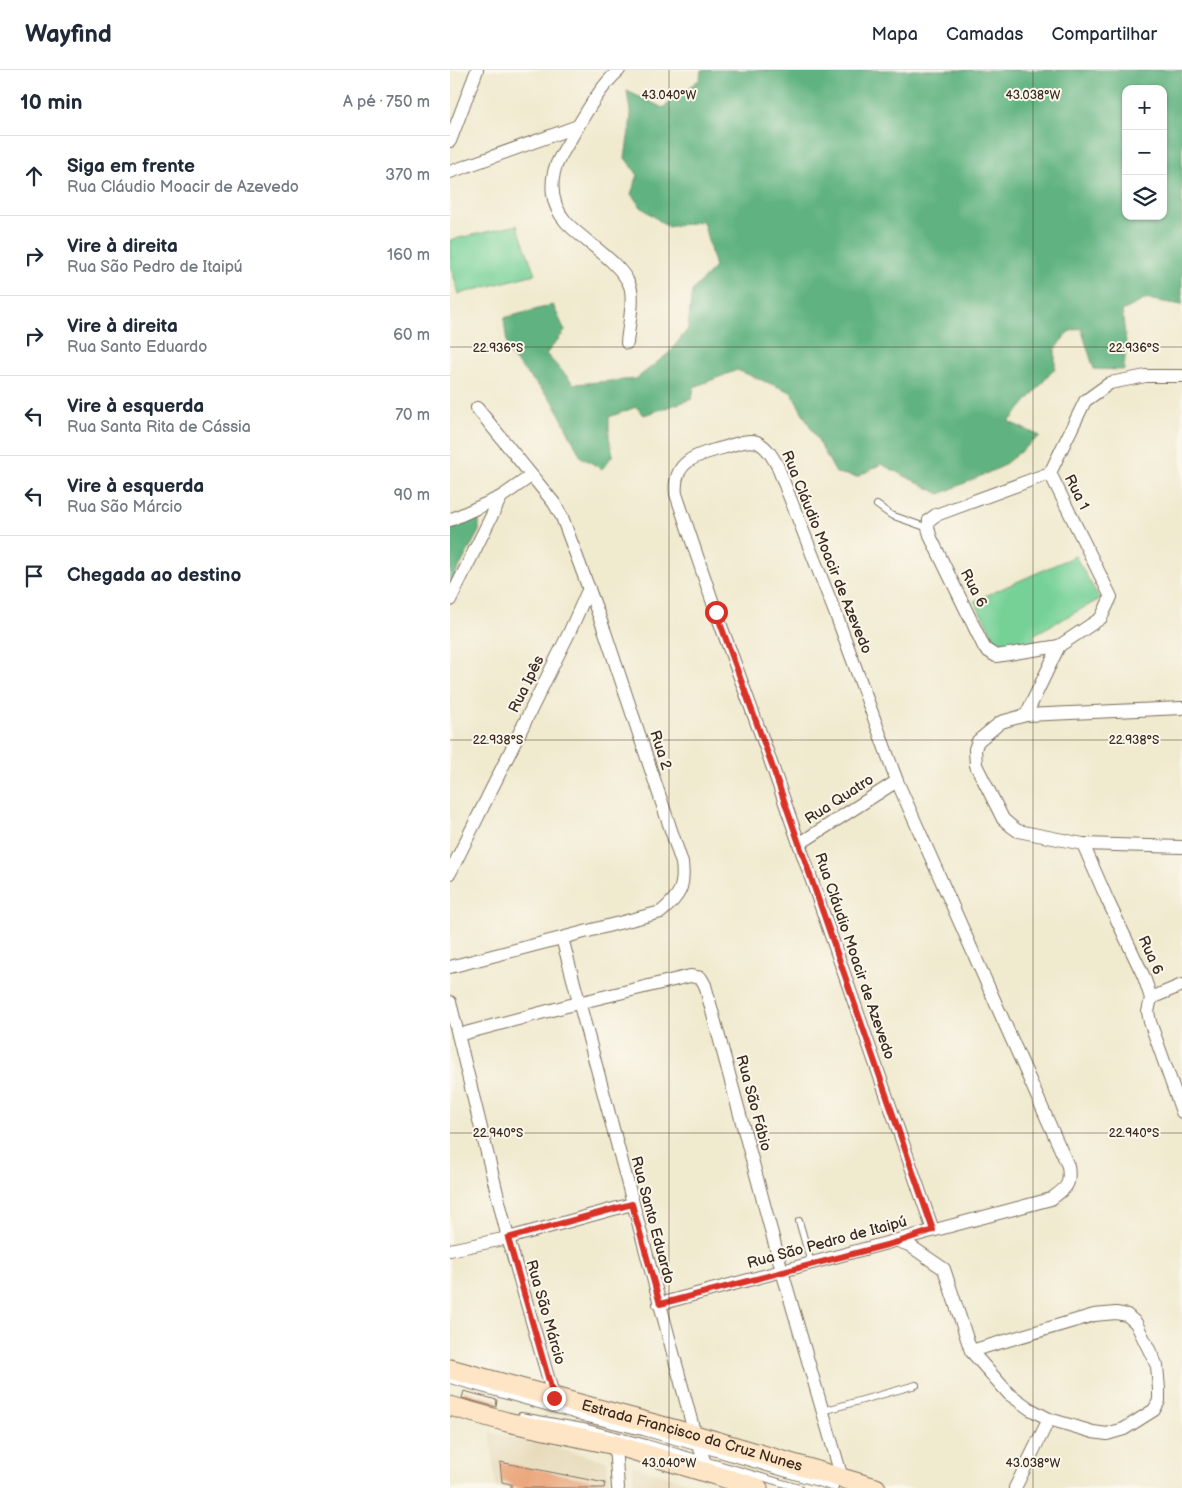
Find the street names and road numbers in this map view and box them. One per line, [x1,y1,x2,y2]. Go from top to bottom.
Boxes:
street label: Rua Cláudio Moacir de Azevedo [777,448,876,657]
street label: Rua 1 [1060,471,1093,513]
street label: Rua 6 [956,566,991,611]
street label: Rua Ipês [504,652,549,716]
street label: Rua 2 [645,728,676,772]
street label: Rua Quatro [801,770,877,829]
street label: Rua Cláudio Moacir de Azevedo [810,850,899,1062]
street label: Rua 6 [1134,933,1168,978]
street label: Rua São Fábio [732,1053,775,1153]
street label: Rua Santo Eduardo [626,1154,679,1286]
street label: Rua São Pedro de Itaipú [745,1212,909,1273]
street label: Rua São Márcio [521,1258,570,1367]
street label: Estrada Francisco da Cruz Nunes [579,1396,805,1476]

